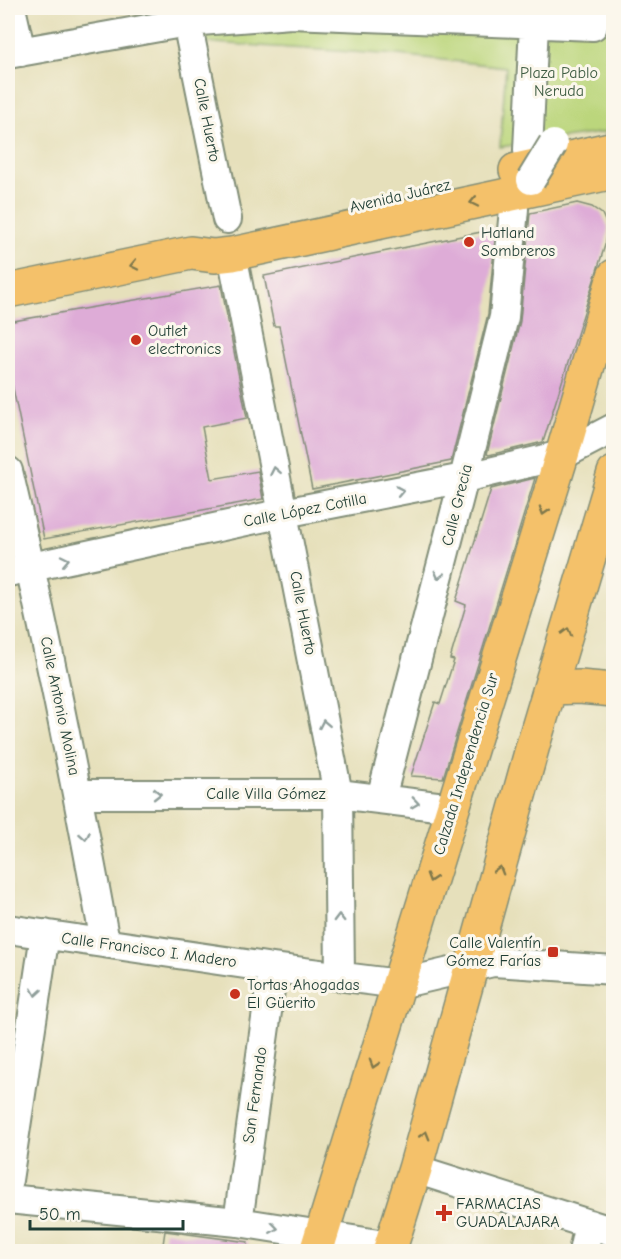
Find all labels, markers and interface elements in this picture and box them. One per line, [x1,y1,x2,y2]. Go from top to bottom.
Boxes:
park label: Plaza Pablo Neruda [520,64,598,100]
street label: Calle Huerto [190,76,224,164]
street label: Avenida Juárez [348,176,452,216]
one-way arrow [469,195,479,208]
place label: Hatland Sombreros [481,224,556,260]
marker: Hatland Sombreros [462,235,476,249]
one-way arrow [129,258,139,271]
place label: Outlet electronics [148,322,222,358]
marker: Outlet electronics [129,333,143,347]
street label: Calle Grecia [438,462,476,548]
one-way arrow [269,466,282,476]
one-way arrow [394,485,404,498]
street label: Calle López Cotilla [242,489,368,531]
one-way arrow [539,505,551,516]
one-way arrow [59,554,69,567]
street label: Calle Huerto [286,569,320,657]
one-way arrow [433,570,446,580]
one-way arrow [560,627,572,638]
street label: Calle Antonio Molina [36,635,84,777]
street label: Calzada Independencia Sur [430,670,502,857]
one-way arrow [318,719,331,729]
street label: Calle Villa Gómez [206,785,326,803]
one-way arrow [153,788,162,800]
one-way arrow [410,796,419,808]
one-way arrow [79,831,91,841]
one-way arrow [492,865,504,875]
one-way arrow [426,872,439,883]
one-way arrow [333,913,346,922]
street label: Calle Francisco I. Madero [60,929,238,971]
place label: Calle Valentín Gómez Farías [446,934,541,970]
marker: Calle Valentín Gómez Farías [546,945,560,959]
place label: Tortas Ahogadas El Güerito [247,976,360,1012]
one-way arrow [31,987,43,997]
marker: Tortas Ahogadas El Güerito [228,987,242,1001]
street label: San Fernando [239,1046,271,1144]
one-way arrow [369,1058,381,1069]
one-way arrow [418,1130,430,1141]
scale bar [30,1193,183,1231]
place label: FARMACIAS GUADALAJARA [456,1195,560,1231]
text: 50 m [39,1204,81,1225]
marker: FARMACIAS GUADALAJARA [437,1206,451,1220]
one-way arrow [270,1221,279,1233]

